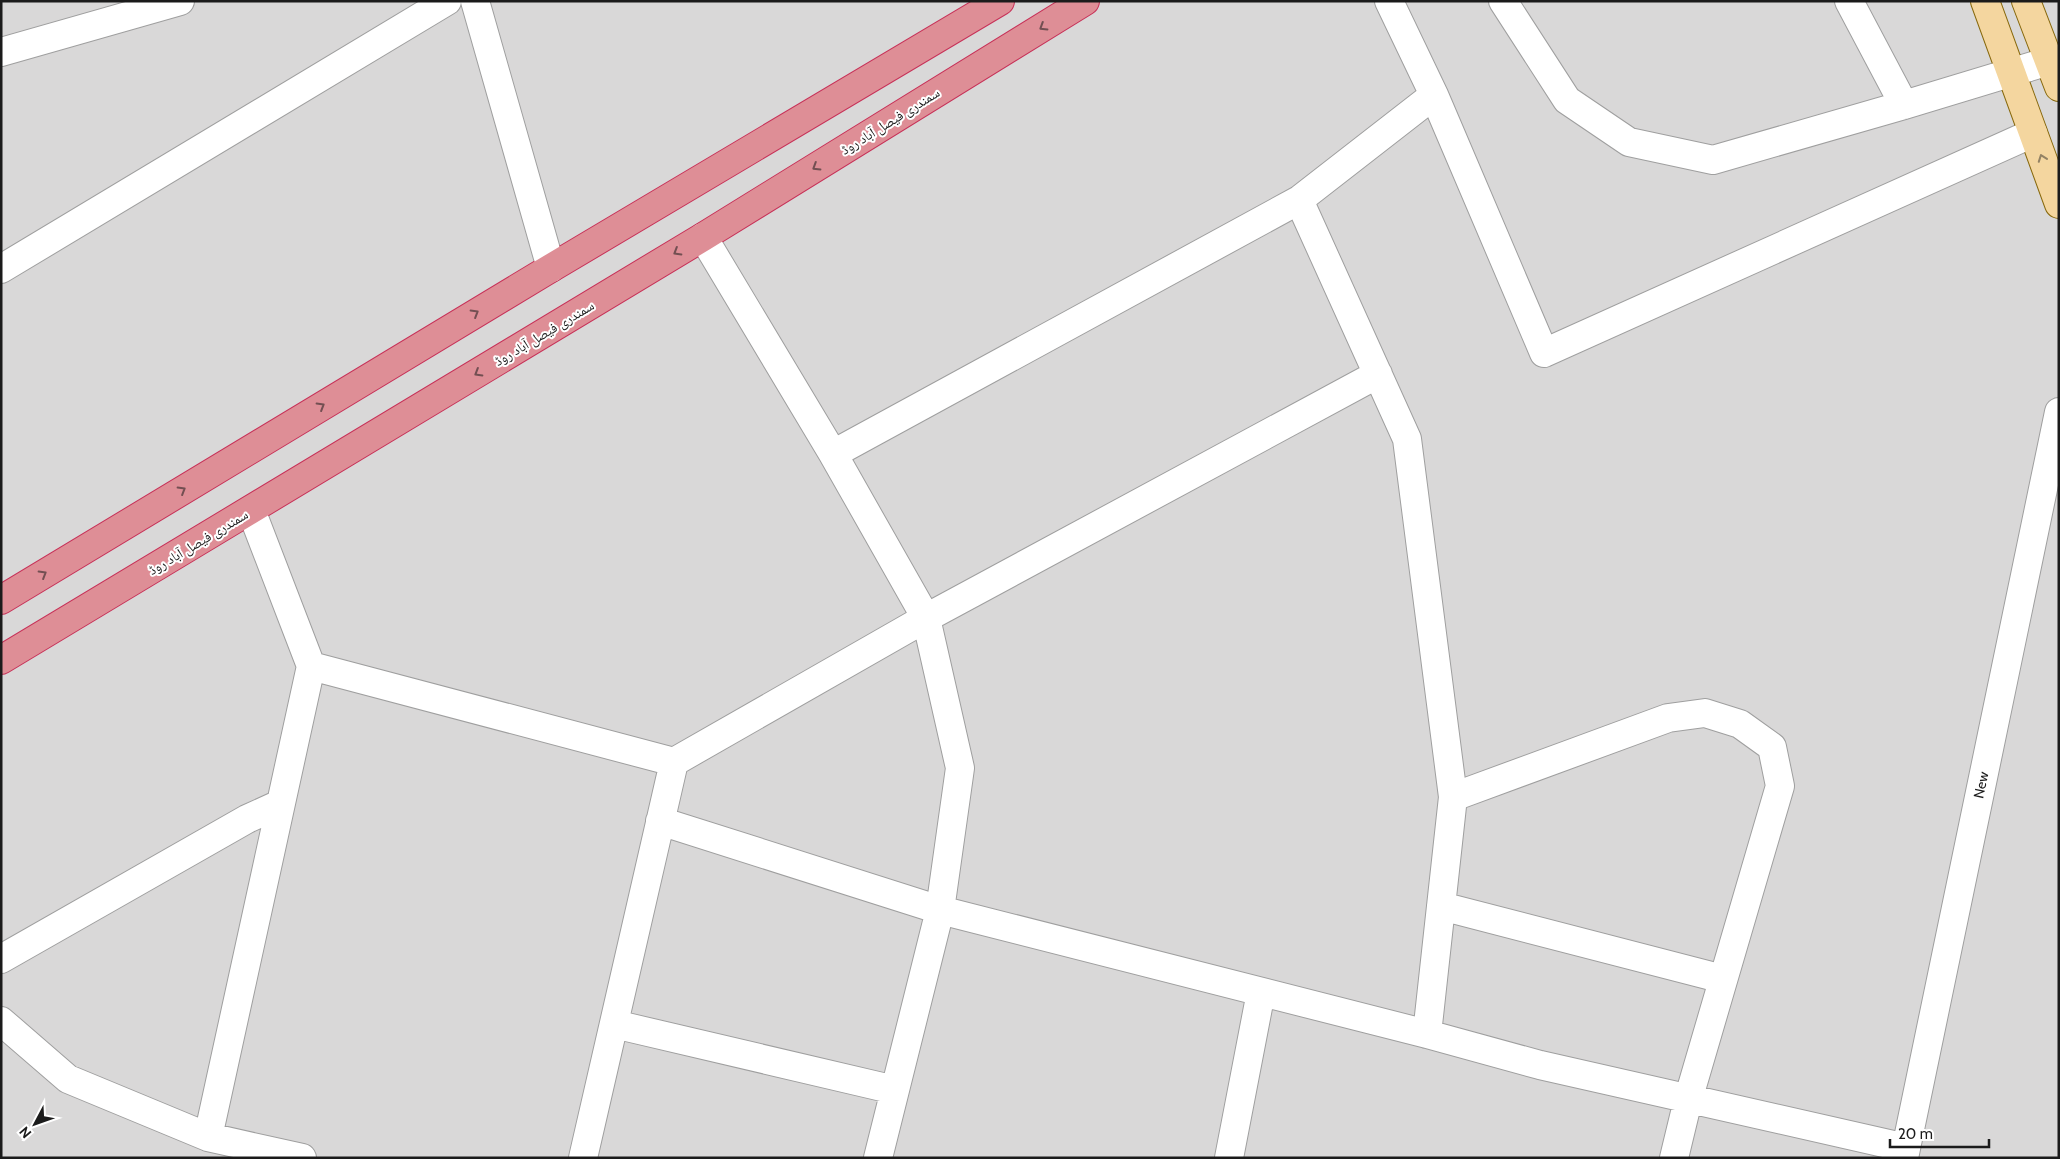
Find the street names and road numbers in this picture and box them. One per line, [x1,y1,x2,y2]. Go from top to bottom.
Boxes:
street label: سمندری فیصل آباد روڈ [837,83,943,159]
street label: سمندری فیصل آباد روڈ [491,296,597,370]
street label: سمندری فیصل آباد روڈ [145,505,251,579]
street label: New [1969,770,1993,800]

